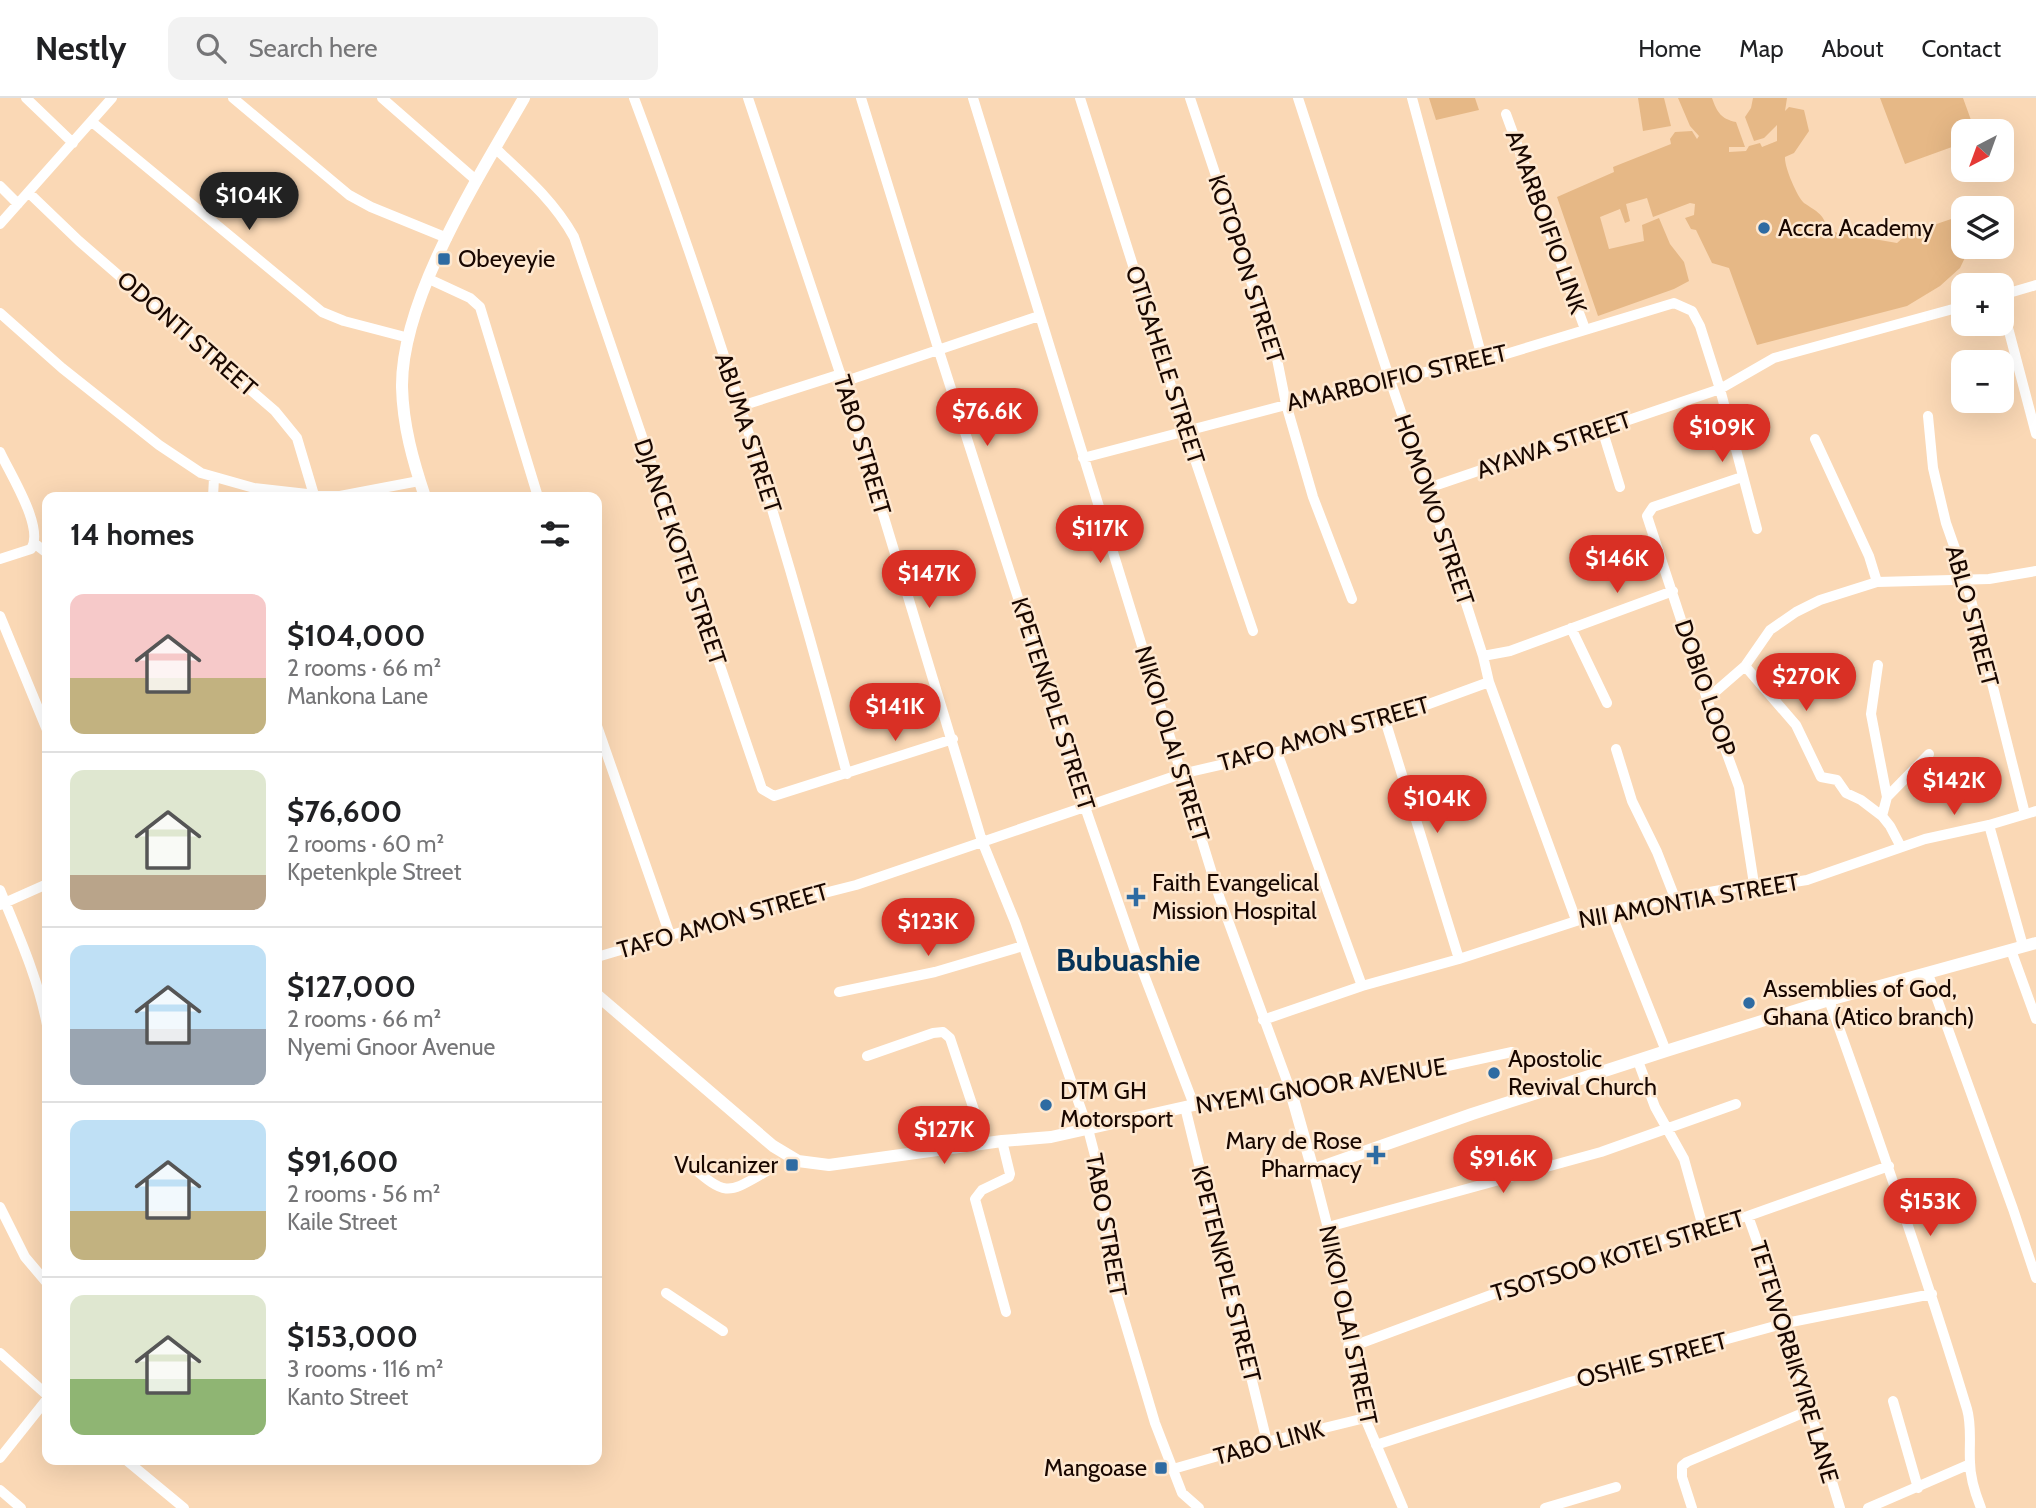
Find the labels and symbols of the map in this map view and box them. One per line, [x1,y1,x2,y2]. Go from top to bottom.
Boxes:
north arrow [1951,119,2014,182]
street label: AMARBOIFIO LINK [1500,126,1593,318]
street label: KOTOPON STREET [1202,171,1291,367]
pin: $104K [200,172,298,232]
place label: Accra Academy [1778,213,1934,242]
marker: Accra Academy [1756,220,1772,236]
place label: Obeyeyie [458,244,555,273]
marker: Obeyeyie [436,251,452,267]
street label: OTISAHELE STREET [1120,262,1211,468]
street label: ODONTI STREET [111,265,264,403]
street label: AMARBOIFIO STREET [1284,338,1510,417]
street label: ABUMA STREET [709,349,788,517]
street label: TABO STREET [827,371,898,519]
pin: $76.6K [930,388,1044,448]
street label: AYAWA STREET [1473,404,1635,485]
pin: $109K [1673,404,1771,464]
street label: HOMOWO STREET [1388,411,1481,609]
street label: DJANCE KOTEI STREET [628,435,733,669]
pin: $117K [1051,505,1149,565]
pin: $146K [1568,536,1666,595]
street label: ABLO STREET [1940,542,2005,690]
pin: $147K [880,550,978,610]
street label: KPETENKPLE STREET [1005,594,1102,814]
street label: DOBIO LOOP [1669,616,1742,760]
street label: NIKOI OLAI STREET [1129,642,1216,846]
pin: $270K [1757,654,1855,713]
pin: $141K [846,684,944,743]
street label: TAFO AMON STREET [1215,689,1433,778]
pin: $142K [1905,758,2003,817]
pin: $104K [1388,776,1486,835]
street label: NII AMONTIA STREET [1576,867,1802,934]
place label: Faith Evangelical Mission Hospital [1152,868,1319,925]
street label: TAFO AMON STREET [614,876,832,965]
marker: Faith Evangelical Mission Hospital [1126,887,1146,907]
pin: $123K [879,898,977,958]
district label: Bubuashie [1056,940,1200,979]
place label: Assemblies of God, Ghana (Atico branch) [1763,974,1975,1031]
marker: Assemblies of God, Ghana (Atico branch) [1741,995,1757,1011]
place label: Apostolic Revival Church [1508,1044,1657,1101]
street label: NYEMI GNOOR AVENUE [1193,1051,1448,1120]
marker: Apostolic Revival Church [1486,1065,1502,1081]
place label: DTM GH Motorsport [1060,1076,1173,1133]
marker: DTM GH Motorsport [1038,1097,1054,1113]
pin: $127K [895,1107,993,1166]
place label: Mary de Rose Pharmacy [1226,1126,1362,1183]
pin: $91.6K [1446,1136,1560,1195]
marker: Mary de Rose Pharmacy [1368,1147,1384,1163]
place label: Vulcanizer [674,1150,778,1179]
street label: TABO STREET [1080,1151,1133,1299]
marker: Vulcanizer [784,1157,800,1173]
street label: KPETENKPLE STREET [1186,1163,1267,1385]
pin: $153K [1881,1178,1979,1238]
street label: TSOTSOO KOTEI STREET [1488,1203,1748,1308]
street label: NIKOI OLAI STREET [1313,1222,1384,1428]
street label: TETEWORBIKYIRE LANE [1744,1237,1845,1486]
street label: OSHIE STREET [1573,1325,1731,1394]
street label: TABO LINK [1210,1414,1328,1471]
place label: Mangoase [1044,1453,1147,1482]
marker: Mangoase [1153,1460,1169,1476]

